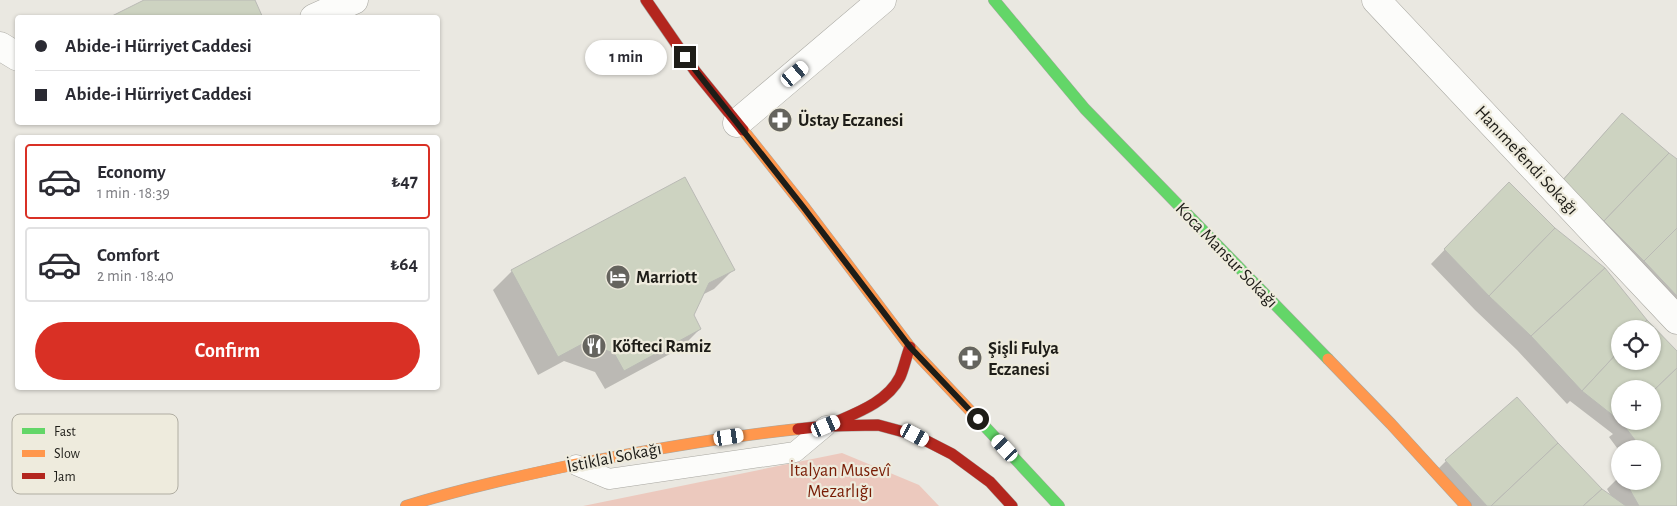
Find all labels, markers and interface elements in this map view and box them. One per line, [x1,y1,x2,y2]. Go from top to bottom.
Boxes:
text: Abide-i Hürriyet Caddesi [65,37,252,56]
callout: 1 min [585,40,668,74]
route end [674,46,696,68]
text: 1 min [609,49,643,65]
car [778,59,811,89]
text: Abide-i Hürriyet Caddesi [65,85,252,104]
street label: Hanımefendi Sokağı [1471,103,1581,219]
pharmacy icon: Üstay Eczanesi [767,107,793,133]
place label: Üstay Eczanesi [798,109,903,130]
icon: car [37,159,82,204]
text: Economy [97,163,166,182]
text: ₺47 [391,172,418,191]
text: 1 min · 18:39 [97,185,170,201]
street label: Koca Mansur Sokağı [1172,200,1281,312]
icon: car [37,242,82,287]
text: Comfort [97,246,159,265]
text: ₺64 [390,255,418,274]
hotel icon: Marriott [605,264,631,290]
text: 2 min · 18:40 [97,268,174,284]
place label: Marriott [636,269,697,287]
map controls [1611,320,1661,490]
button: locate [1611,320,1661,370]
button: Confirm [35,322,420,380]
restaurant icon: Köfteci Ramiz [581,333,607,359]
place label: Köfteci Ramiz [612,338,712,356]
place label: Şişli Fulya Eczanesi [988,340,1059,379]
pharmacy icon: Şişli Fulya Eczanesi [957,345,983,371]
button: + [1611,380,1661,430]
route start [967,408,989,430]
car [809,413,842,439]
legend [12,414,178,494]
car [898,421,931,449]
text: Fast [54,425,76,439]
car [713,427,744,447]
car [989,432,1020,464]
street label: İstiklal Sokağı [565,438,663,476]
button: − [1611,440,1661,490]
text: Slow [54,447,81,461]
park label: İtalyan Musevî Mezarlığı [790,460,891,501]
text: Jam [54,470,76,484]

